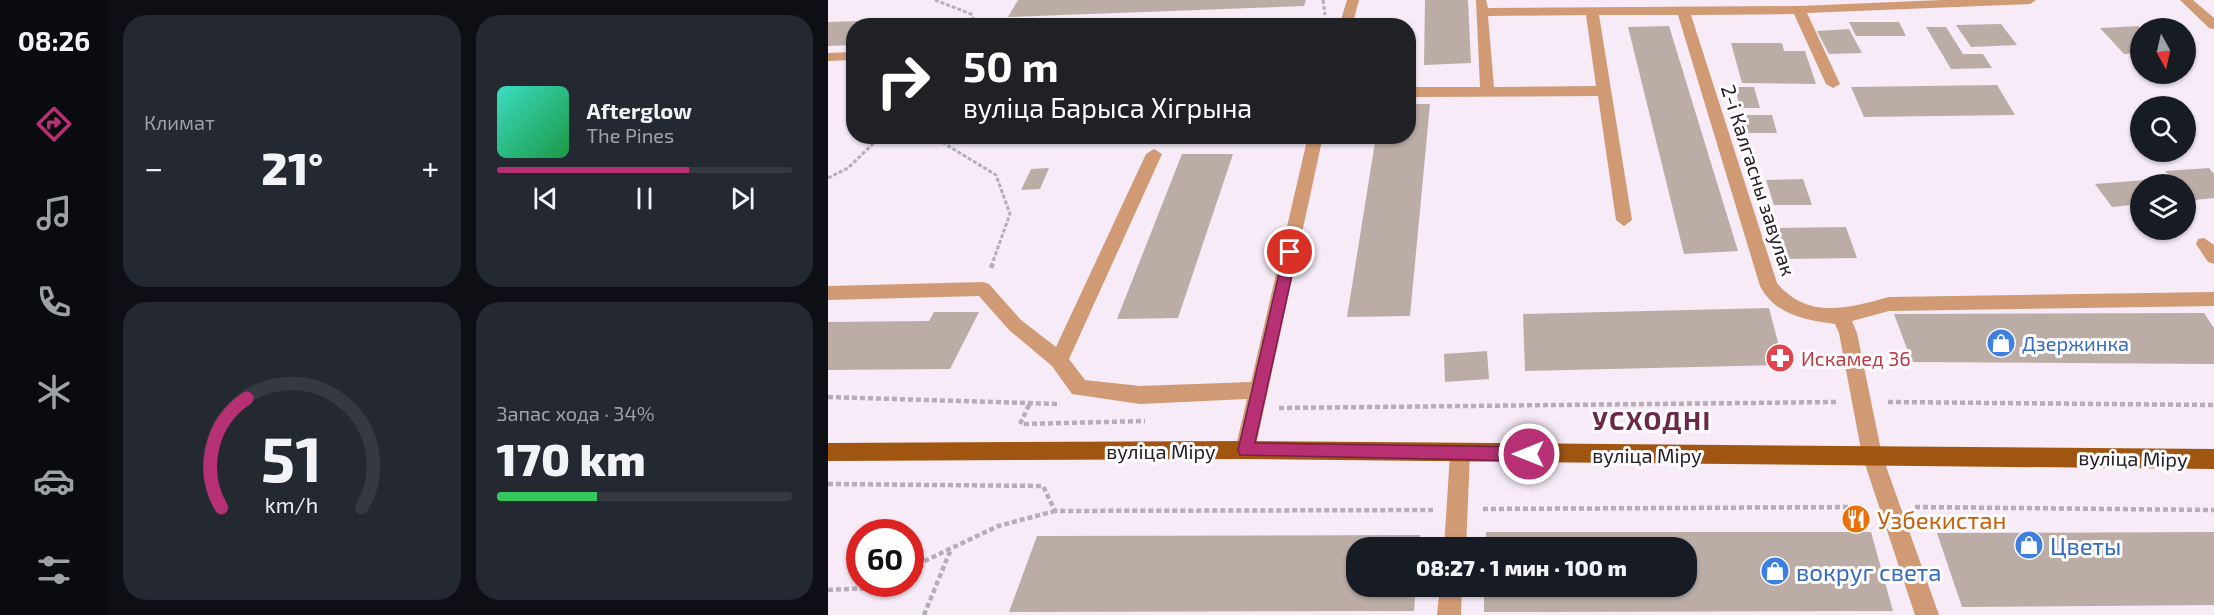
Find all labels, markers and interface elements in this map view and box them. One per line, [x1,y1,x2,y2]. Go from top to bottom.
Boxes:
north arrow [2130,18,2196,84]
map controls [2130,18,2196,240]
text: 08:26 [18,24,90,56]
text: 50 m [963,40,1059,90]
icon: right [864,42,942,120]
street label: 2-і Калгасны завулак [1716,81,1801,279]
text: вуліца Барыса Хігрына [963,91,1252,123]
button: search [2130,96,2196,162]
text: Afterglow [587,97,692,123]
icon: directions [33,103,75,145]
text: Климат [144,110,215,134]
text: The Pines [587,123,674,147]
text: 21° [261,140,323,194]
text: − [144,147,163,187]
text: + [421,147,439,187]
button: layers [2130,174,2196,240]
icon: previous [529,182,562,215]
icon: pause [628,182,661,215]
icon: next [726,182,759,215]
icon: music [33,192,75,234]
pin [1264,226,1315,277]
icon: arrive [1273,235,1306,268]
icon: phone [33,281,75,323]
shop icon: Дзержинка [1985,327,2017,359]
place label: Дзержинка [2022,331,2129,355]
pharmacy icon: Искамед 36 [1764,342,1796,374]
place label: Искамед 36 [1801,346,1911,370]
icon: climate [33,371,75,413]
text: Запас хода · 34% [497,401,655,425]
district label: УСХОДНІ [1592,404,1712,435]
text: 51 [261,420,322,495]
position arrow [1497,422,1561,486]
text: 170 km [497,431,646,485]
street label: вуліца Міру [1106,439,1216,464]
street label: вуліца Міру [1592,443,1702,468]
street label: вуліца Міру [2078,445,2188,472]
icon: car [33,460,75,502]
text: km/h [265,492,318,517]
restaurant icon: Узбекистан [1840,503,1872,535]
place label: Узбекистан [1877,505,2007,534]
speed limit sign: 60 [846,519,924,597]
shop icon: Цветы [2013,529,2045,561]
place label: Цветы [2050,531,2121,560]
icon: filters [33,549,75,591]
text: 08:27 · 1 мин · 100 m [1416,554,1627,580]
shop icon: вокруг света [1759,555,1791,587]
place label: вокруг света [1796,557,1942,587]

